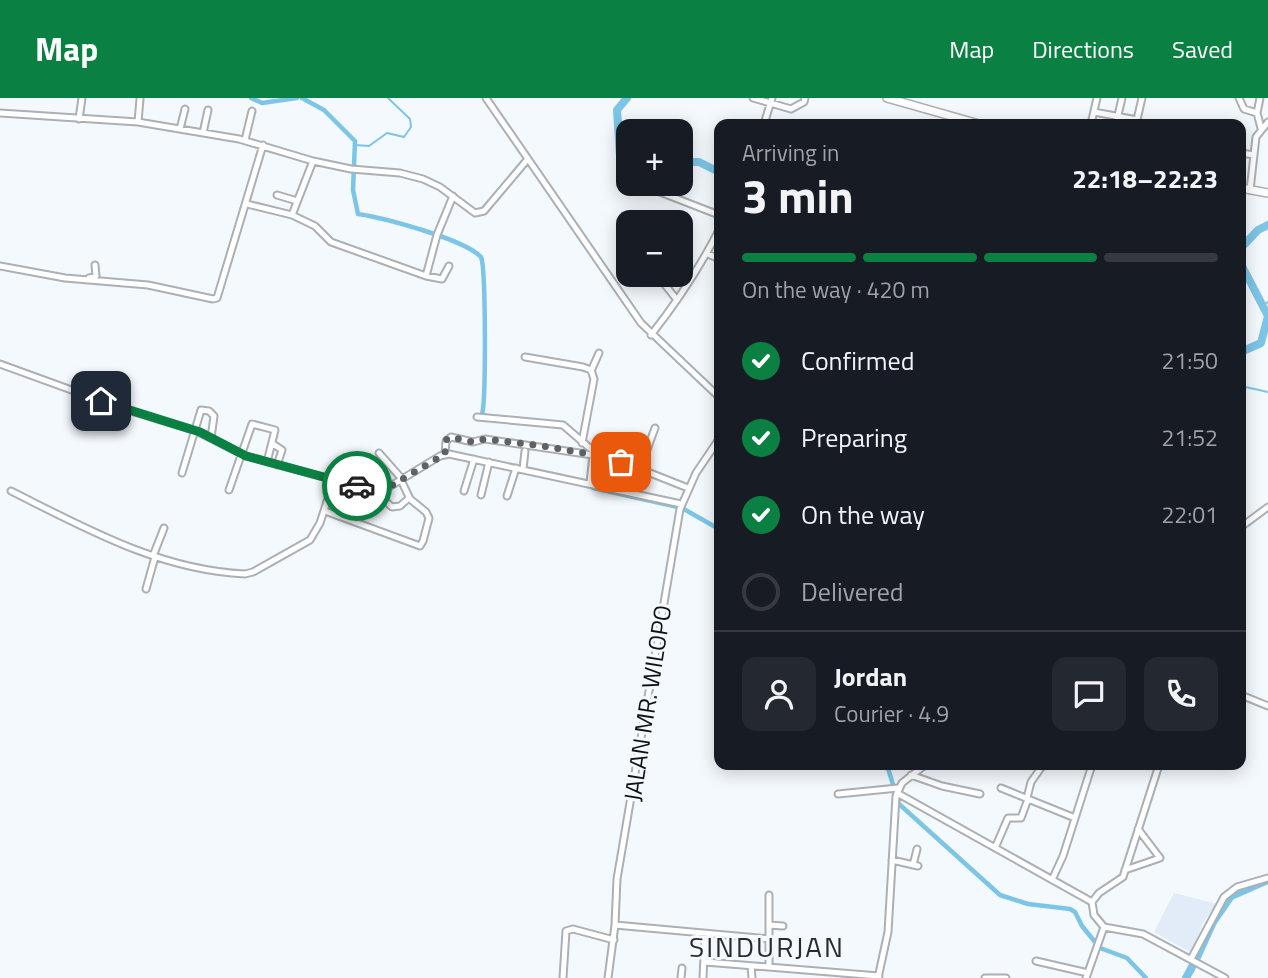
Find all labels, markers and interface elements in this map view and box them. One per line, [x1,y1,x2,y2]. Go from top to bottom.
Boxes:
text: Map [35,24,98,74]
text: Map [949,31,994,67]
text: Directions [1032,31,1134,67]
text: Saved [1172,31,1233,67]
map controls [616,119,693,287]
button: + [616,119,693,196]
text: Arriving in [742,135,839,170]
text: 22:18–22:23 [1072,159,1218,198]
text: 3 min [742,161,854,231]
button: − [616,210,693,287]
text: On the way · 420 m [742,272,930,307]
text: Confirmed [801,341,915,380]
icon: check [742,342,780,380]
text: 21:50 [1161,343,1218,378]
pin [71,371,131,431]
icon: home [82,382,120,420]
text: Preparing [801,418,907,457]
icon: check [742,419,780,457]
text: 21:52 [1161,420,1218,455]
pin [591,432,651,492]
icon: bag [602,443,640,481]
courier [322,451,392,521]
icon: car [338,467,376,505]
text: On the way [801,495,925,534]
icon: check [742,496,780,534]
text: 22:01 [1161,497,1218,532]
text: Delivered [801,572,904,611]
street label: JALAN MR. WILOPO [614,602,680,804]
button: person [742,657,816,731]
text: Jordan [834,657,907,696]
button: chat [1052,657,1126,731]
button: phone [1144,657,1218,731]
text: Courier · 4.9 [834,696,949,731]
district label: SINDURJAN [689,925,845,968]

